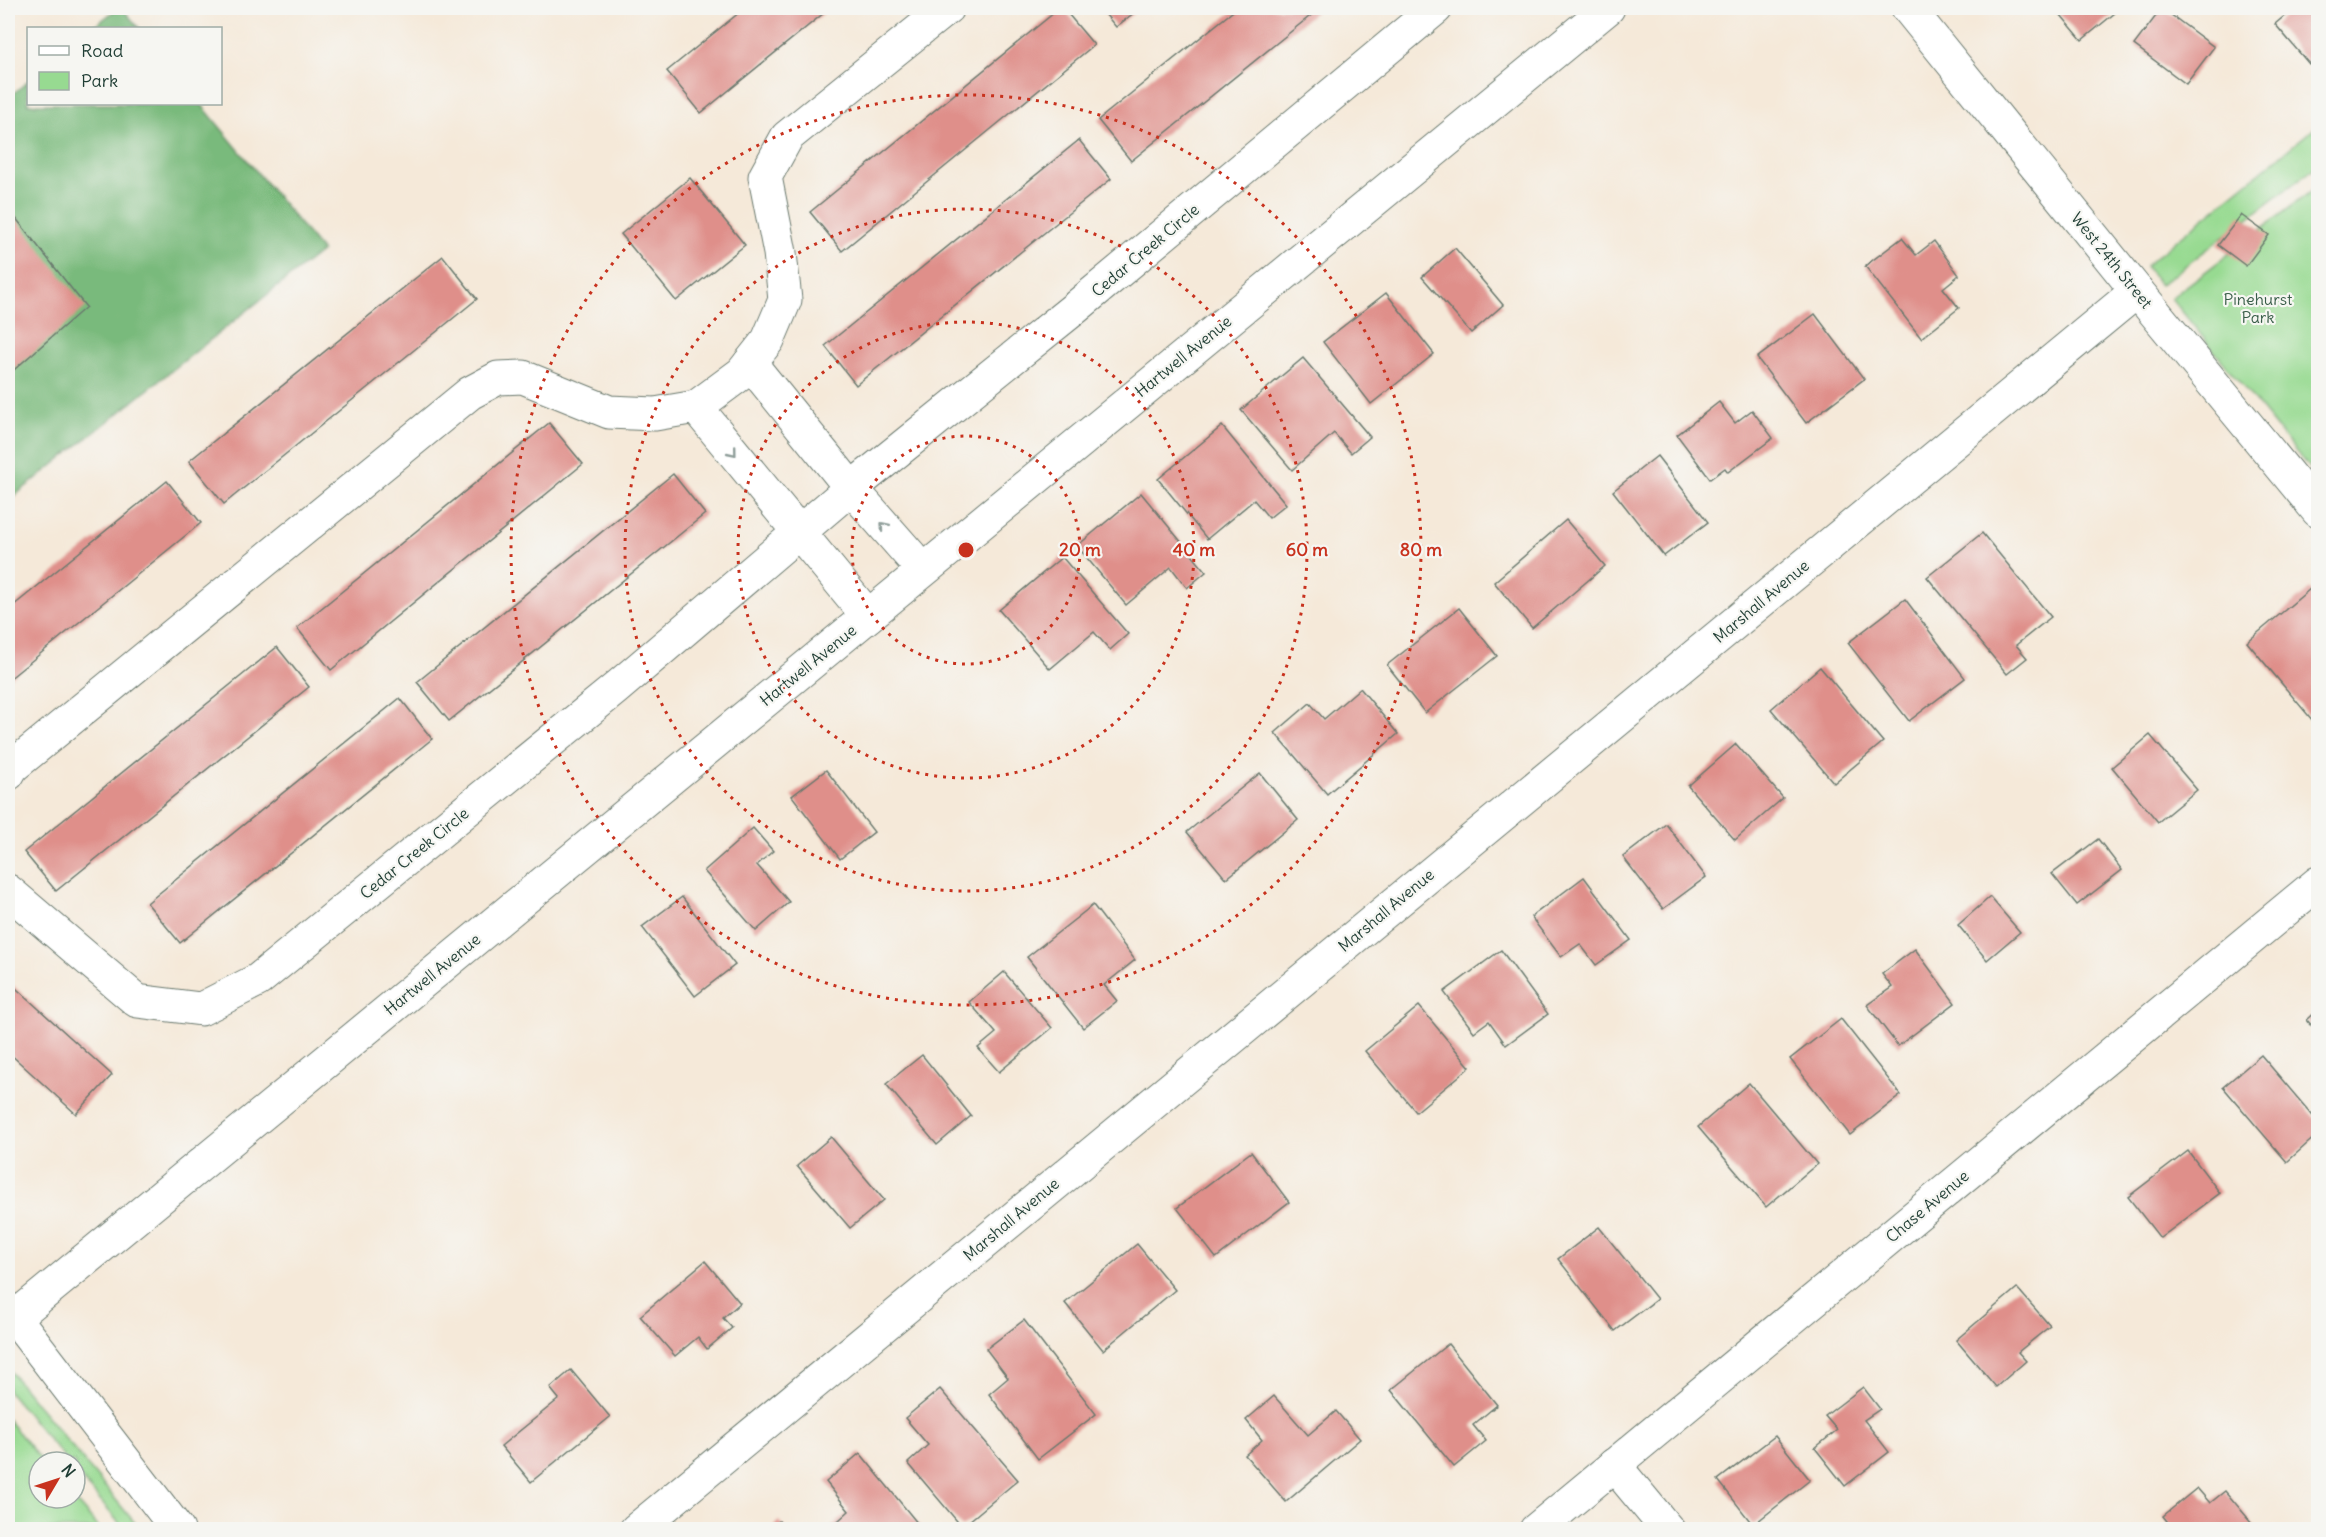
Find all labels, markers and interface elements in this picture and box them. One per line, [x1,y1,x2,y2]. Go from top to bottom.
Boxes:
legend [27,27,222,105]
text: Road [81,39,124,62]
text: Park [81,69,118,92]
street label: Cedar Creek Circle [1087,199,1203,301]
street label: West 24th Street [2067,208,2157,313]
park label: Pinehurst Park [2224,289,2293,327]
street label: Hartwell Avenue [1131,311,1235,401]
one-way arrow [725,445,736,456]
one-way arrow [880,522,891,533]
text: 20 m [1059,538,1101,561]
text: 40 m [1173,538,1215,561]
text: 60 m [1286,538,1328,561]
text: 80 m [1400,538,1442,561]
centre of rings [956,540,976,560]
street label: Marshall Avenue [1709,555,1813,647]
street label: Hartwell Avenue [756,620,860,710]
street label: Cedar Creek Circle [356,803,472,903]
street label: Marshall Avenue [1334,864,1438,956]
street label: Hartwell Avenue [380,929,484,1019]
street label: Chase Avenue [1881,1165,1973,1247]
street label: Marshall Avenue [959,1173,1063,1265]
north arrow [27,1450,87,1510]
text: N [57,1460,80,1481]

